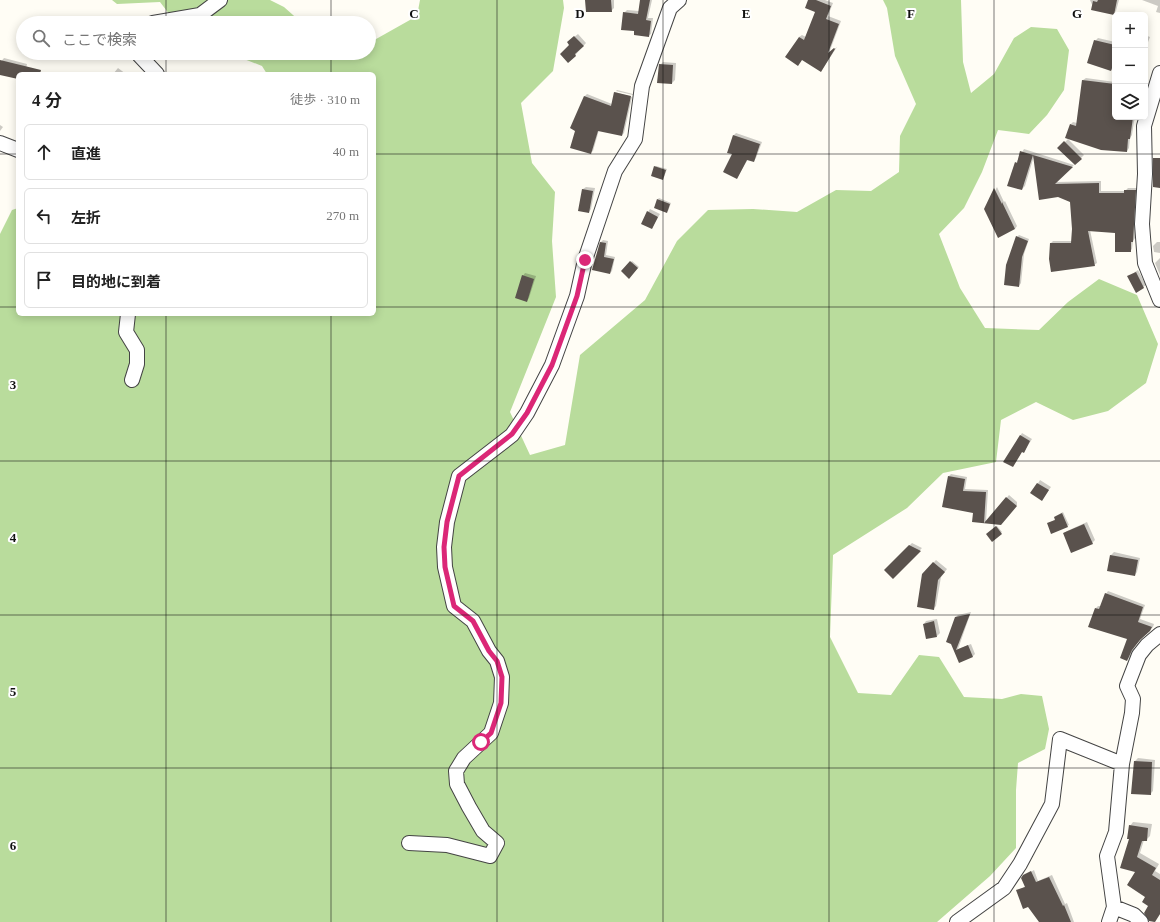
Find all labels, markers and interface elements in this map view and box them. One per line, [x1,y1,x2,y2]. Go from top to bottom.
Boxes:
text: C [409,6,419,21]
text: D [575,6,585,21]
text: E [742,6,750,21]
text: F [907,6,915,21]
text: G [1072,6,1082,21]
map controls [1112,12,1148,120]
button: + [1112,12,1148,48]
search box [16,16,376,60]
icon: search [30,27,52,49]
text: ここで検索 [62,32,137,48]
button: − [1112,48,1148,84]
button: layers [1112,84,1148,120]
text: 4 分 [32,91,62,110]
text: 徒歩 · 310 m [290,92,360,107]
icon: ahead [33,141,55,163]
text: 40 m [333,144,359,159]
text: 直進 [71,146,101,162]
icon: left [33,205,55,227]
text: 270 m [326,208,359,223]
text: 左折 [71,210,101,226]
route end [576,251,594,269]
icon: arrive [33,269,55,291]
text: 目的地に到着 [71,274,161,290]
text: 3 [10,377,17,392]
text: 4 [10,530,17,545]
text: 5 [10,684,17,699]
route start [472,733,490,751]
text: 6 [10,838,17,853]

